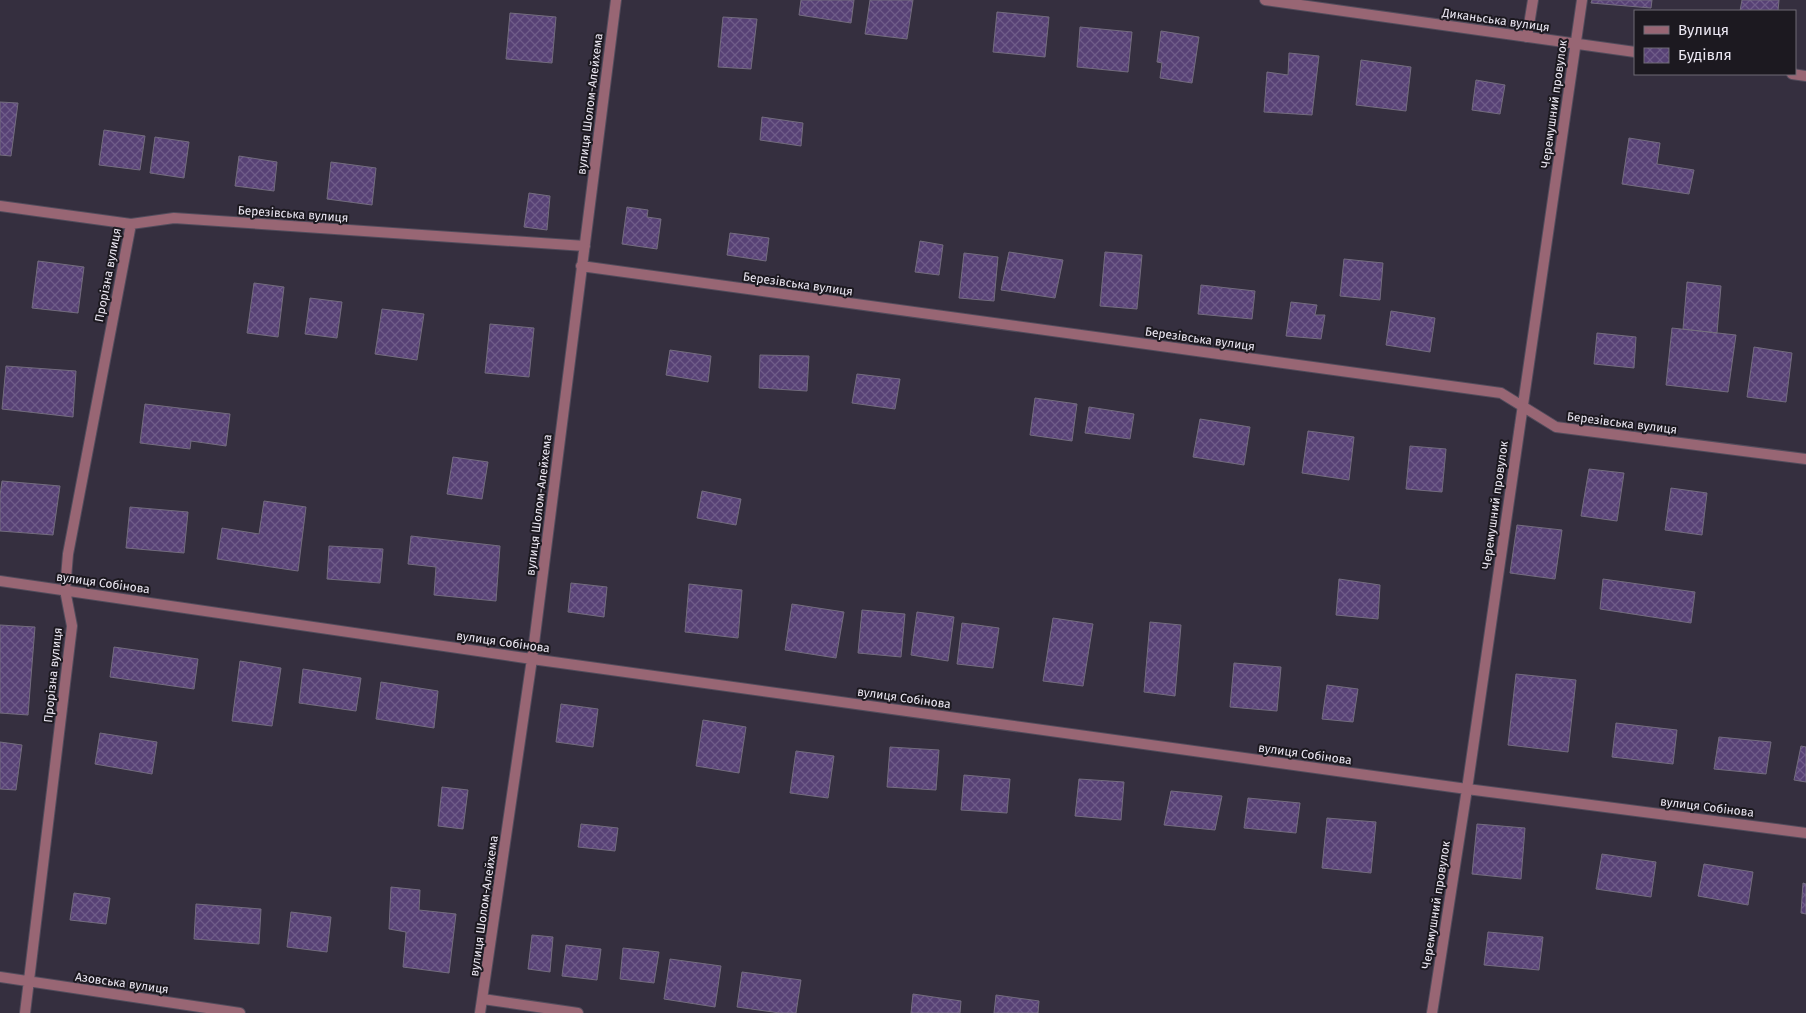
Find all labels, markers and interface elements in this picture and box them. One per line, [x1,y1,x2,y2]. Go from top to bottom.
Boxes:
street label: Диканьська вулиця [1440,5,1551,34]
legend [1634,10,1796,75]
text: Вулиця [1678,21,1729,39]
street label: вулиця Шолом-Алейхема [574,33,606,175]
street label: Черемушний провулок [1538,38,1570,169]
text: Будівля [1678,46,1732,64]
street label: Березівська вулиця [237,203,349,225]
street label: Прорізна вулиця [92,227,124,323]
street label: Березівська вулиця [742,269,854,299]
street label: Березівська вулиця [1144,324,1256,354]
street label: Березівська вулиця [1566,409,1678,437]
street label: вулиця Шолом-Алейхема [523,434,555,576]
street label: Черемушний провулок [1479,439,1511,570]
street label: вулиця Собінова [55,569,151,597]
street label: Прорізна вулиця [41,627,65,723]
street label: вулиця Собінова [455,628,551,656]
street label: вулиця Собінова [856,684,952,712]
street label: вулиця Собінова [1257,740,1353,768]
street label: вулиця Собінова [1659,794,1755,820]
street label: вулиця Шолом-Алейхема [467,835,501,977]
street label: Черемушний провулок [1419,839,1453,970]
street label: Азовська вулиця [74,970,170,996]

